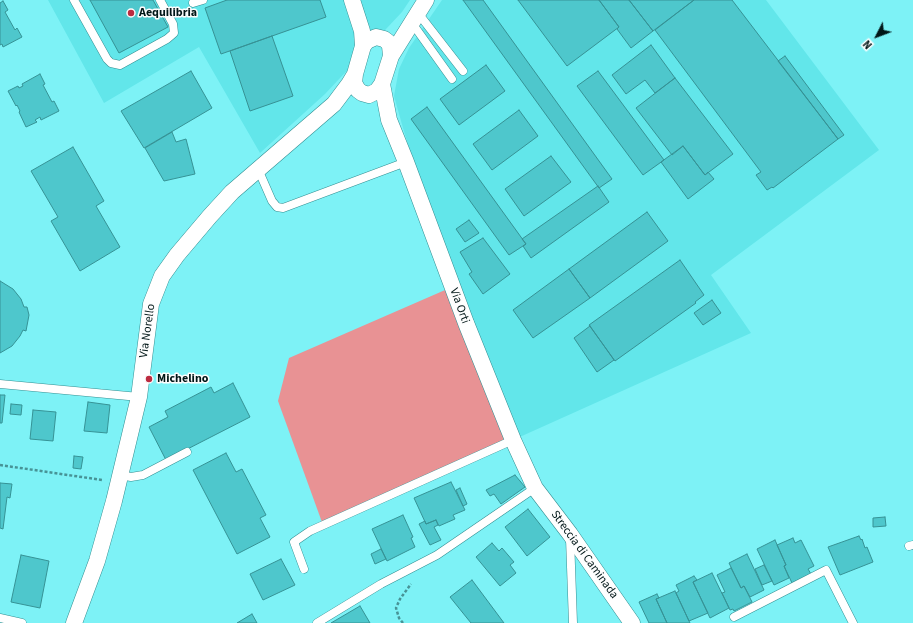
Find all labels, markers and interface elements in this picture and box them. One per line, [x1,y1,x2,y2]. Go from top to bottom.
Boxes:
place label: Aequilibria [139,6,197,20]
marker: Aequilibria [126,8,136,18]
north arrow [857,16,897,56]
text: N [860,37,876,52]
street label: Via Orti [446,286,472,326]
street label: Via Norello [137,303,159,359]
place label: Michelino [157,372,208,386]
marker: Michelino [144,374,154,384]
street label: Streccia di Caminada [547,508,621,602]

